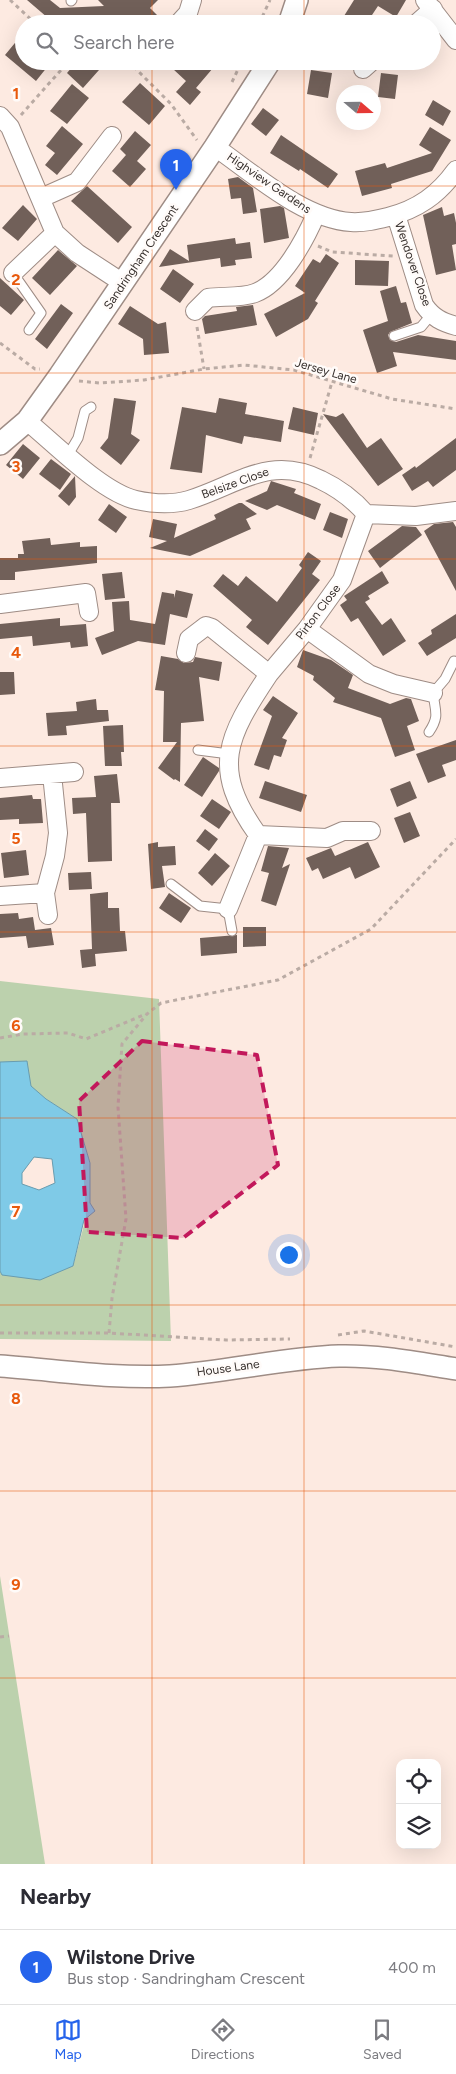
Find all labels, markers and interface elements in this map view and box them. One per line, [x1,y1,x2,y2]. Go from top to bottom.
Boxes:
search box [15,15,441,70]
icon: search [33,29,61,57]
text: Search here [73,31,175,54]
text: 1 [13,84,19,103]
north arrow [336,85,381,130]
pin: 1 [160,149,192,190]
street label: Highview Gardens [224,150,314,217]
street label: Sandringham Crescent [101,202,181,312]
street label: Wendover Close [392,220,434,308]
text: 2 [11,270,21,289]
street label: Jersey Lane [293,355,359,387]
text: 3 [12,457,21,476]
street label: Belsize Close [199,464,271,502]
street label: Pirton Close [293,581,344,642]
text: 4 [11,643,21,662]
text: 5 [11,829,21,848]
text: 6 [11,1016,21,1035]
text: 7 [12,1202,21,1221]
your location [276,1242,302,1268]
street label: House Lane [196,1357,261,1379]
text: 8 [11,1389,21,1408]
text: 9 [11,1575,21,1594]
map controls [396,1759,441,1849]
button: locate [396,1759,441,1804]
button: layers [396,1804,441,1849]
text: Nearby [20,1884,91,1909]
text: Wilstone Drive [67,1946,195,1969]
text: 1 [33,1958,39,1977]
text: 400 m [388,1958,436,1977]
text: Bus stop · Sandringham Crescent [67,1969,305,1988]
tab: Map [54,2016,82,2063]
tab: Directions [191,2016,255,2063]
tab: Saved [363,2016,402,2063]

